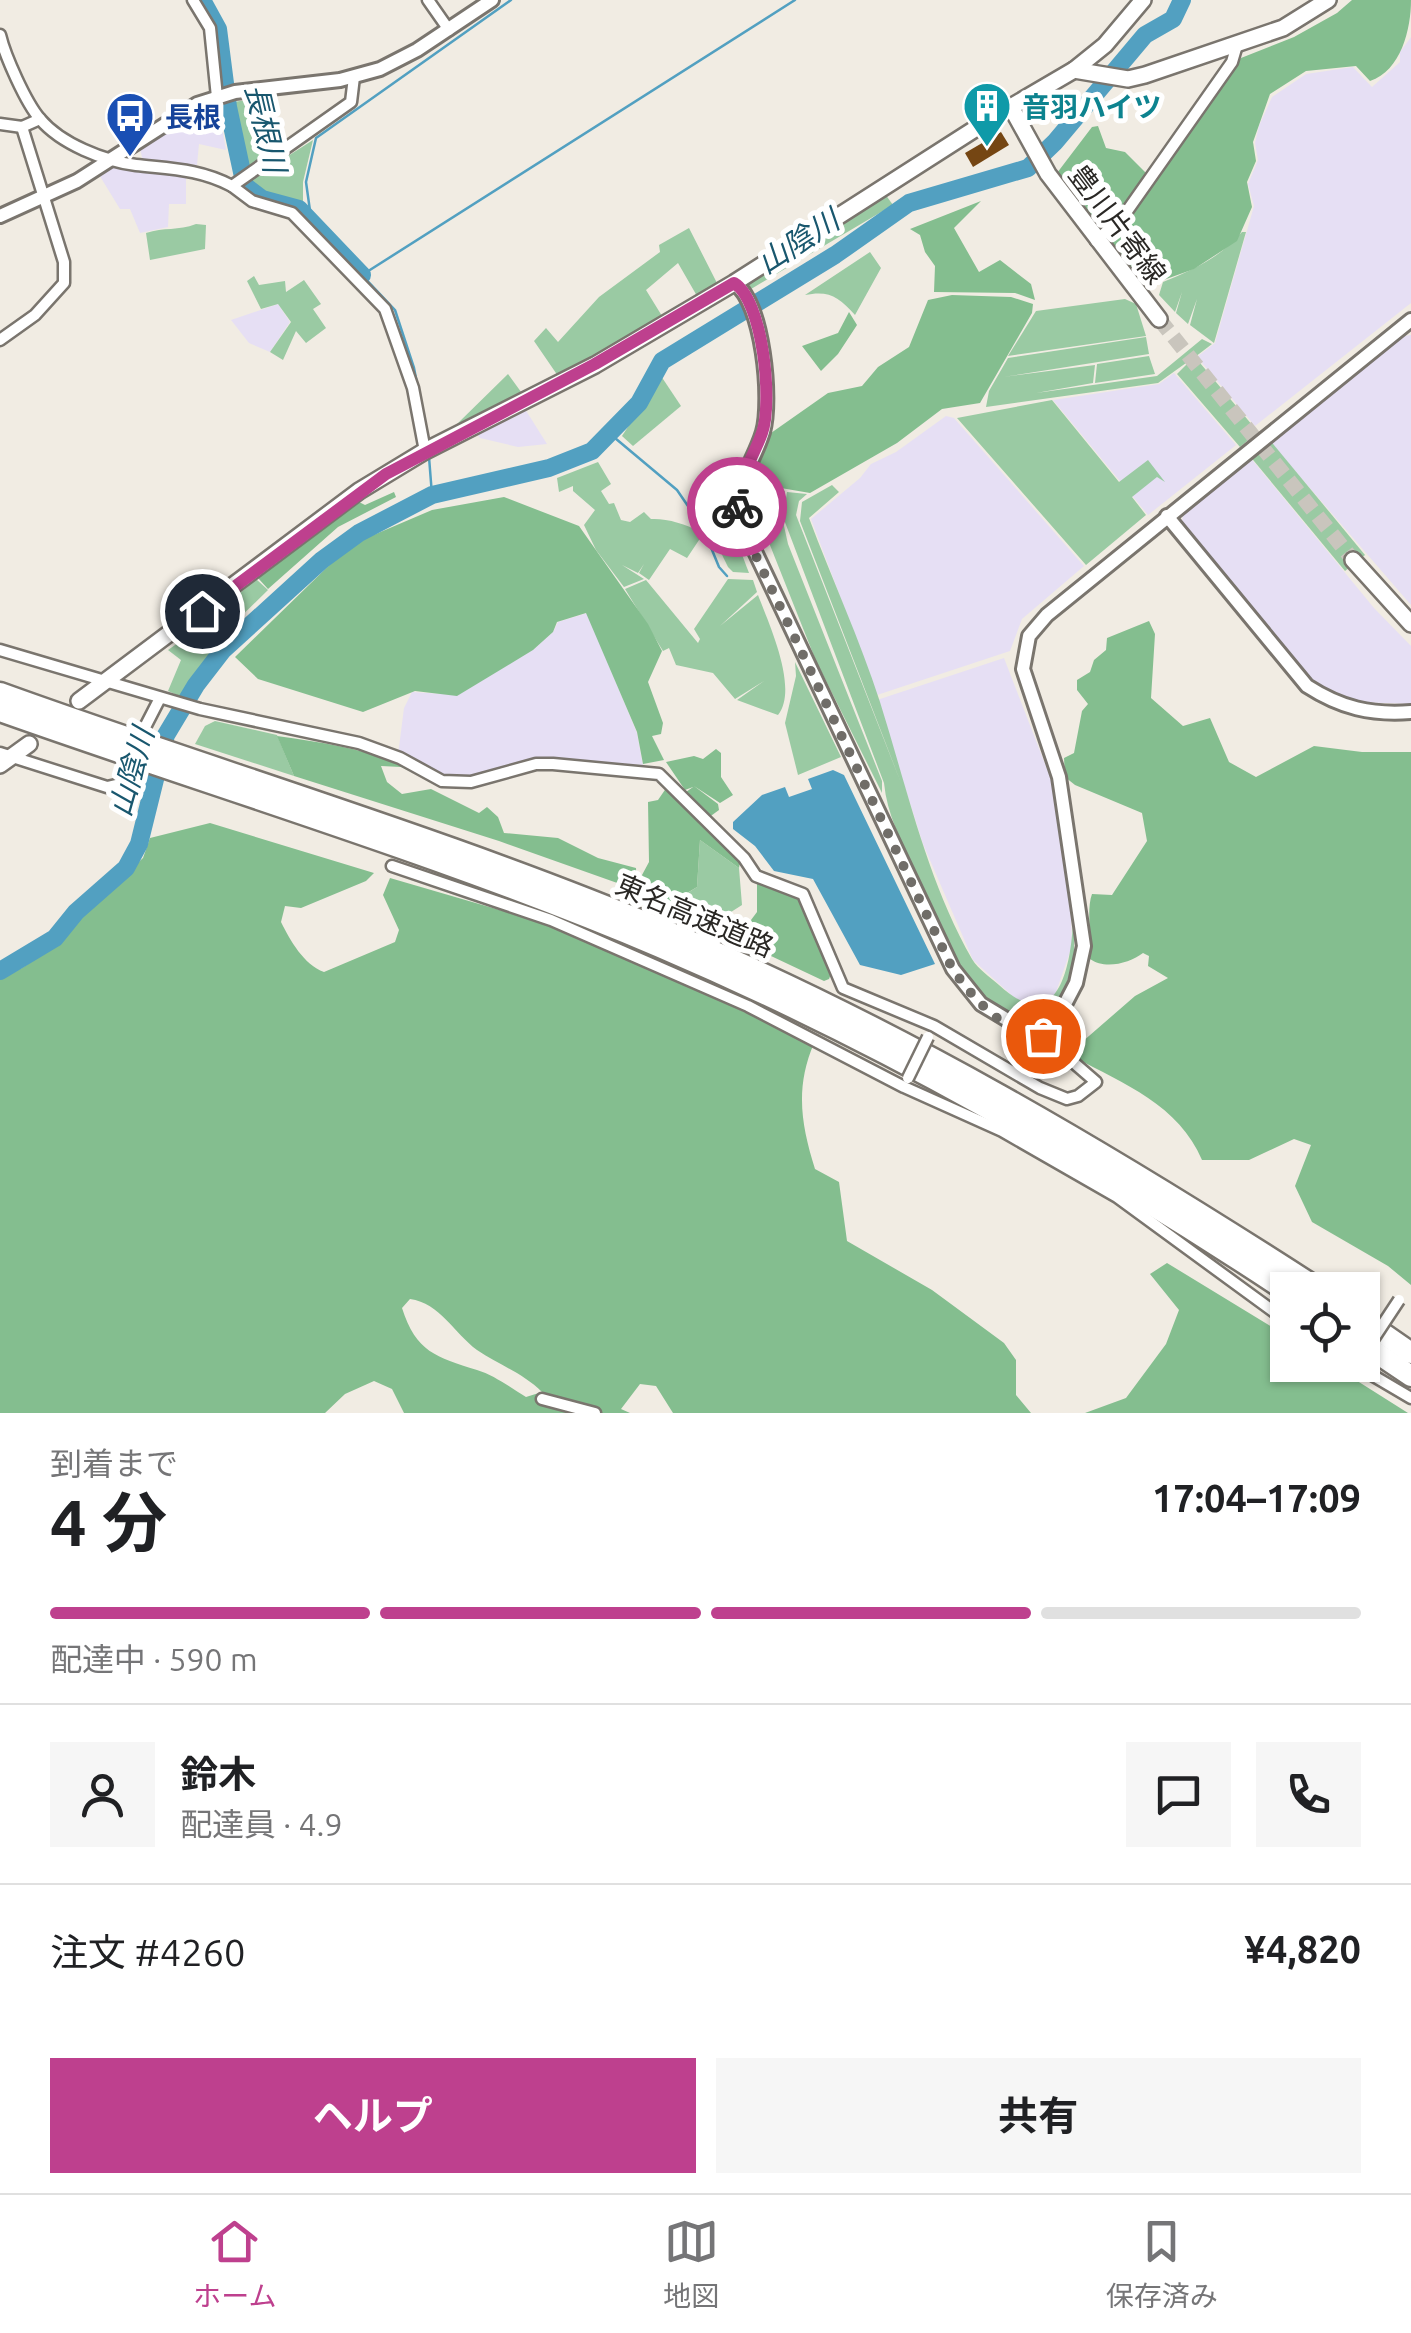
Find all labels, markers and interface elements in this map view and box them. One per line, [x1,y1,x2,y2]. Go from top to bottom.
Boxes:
water label: 長根川 [239,80,293,179]
building icon: 音羽ハイツ [961,80,1013,148]
bus stop icon: 長根 [104,90,156,158]
place label: 音羽ハイツ [1022,91,1161,122]
place label: 長根 [165,101,221,132]
street label: 豊川片寄線 [1063,159,1173,289]
water label: 山陰川 [751,201,848,280]
courier [687,457,787,557]
icon: bike [710,480,765,535]
pin [160,569,245,654]
icon: home [175,584,230,639]
water label: 山陰川 [102,721,161,820]
street label: 東名高速道路 [612,868,778,962]
pin [1001,994,1086,1079]
icon: bag [1016,1009,1071,1064]
map controls [1270,1272,1380,1382]
button: locate [1270,1272,1380,1382]
text: 到着まで [50,1445,178,1481]
text: 17:04–17:09 [1152,1477,1361,1519]
text: 4 分 [50,1485,167,1558]
text: 配達中 · 590 m [50,1641,258,1677]
button: person [50,1742,155,1847]
button: chat [1126,1742,1231,1847]
button: phone [1256,1742,1361,1847]
text: 鈴木 [180,1753,256,1795]
text: 配達員 · 4.9 [180,1806,343,1842]
text: ¥4,820 [1244,1928,1361,1970]
text: 注文 #4260 [50,1931,245,1973]
button: ヘルプ [50,2058,696,2173]
button: 共有 [716,2058,1361,2173]
tab: ホーム [193,2214,276,2314]
tab: 地図 [663,2214,719,2314]
tab: 保存済み [1106,2214,1218,2314]

